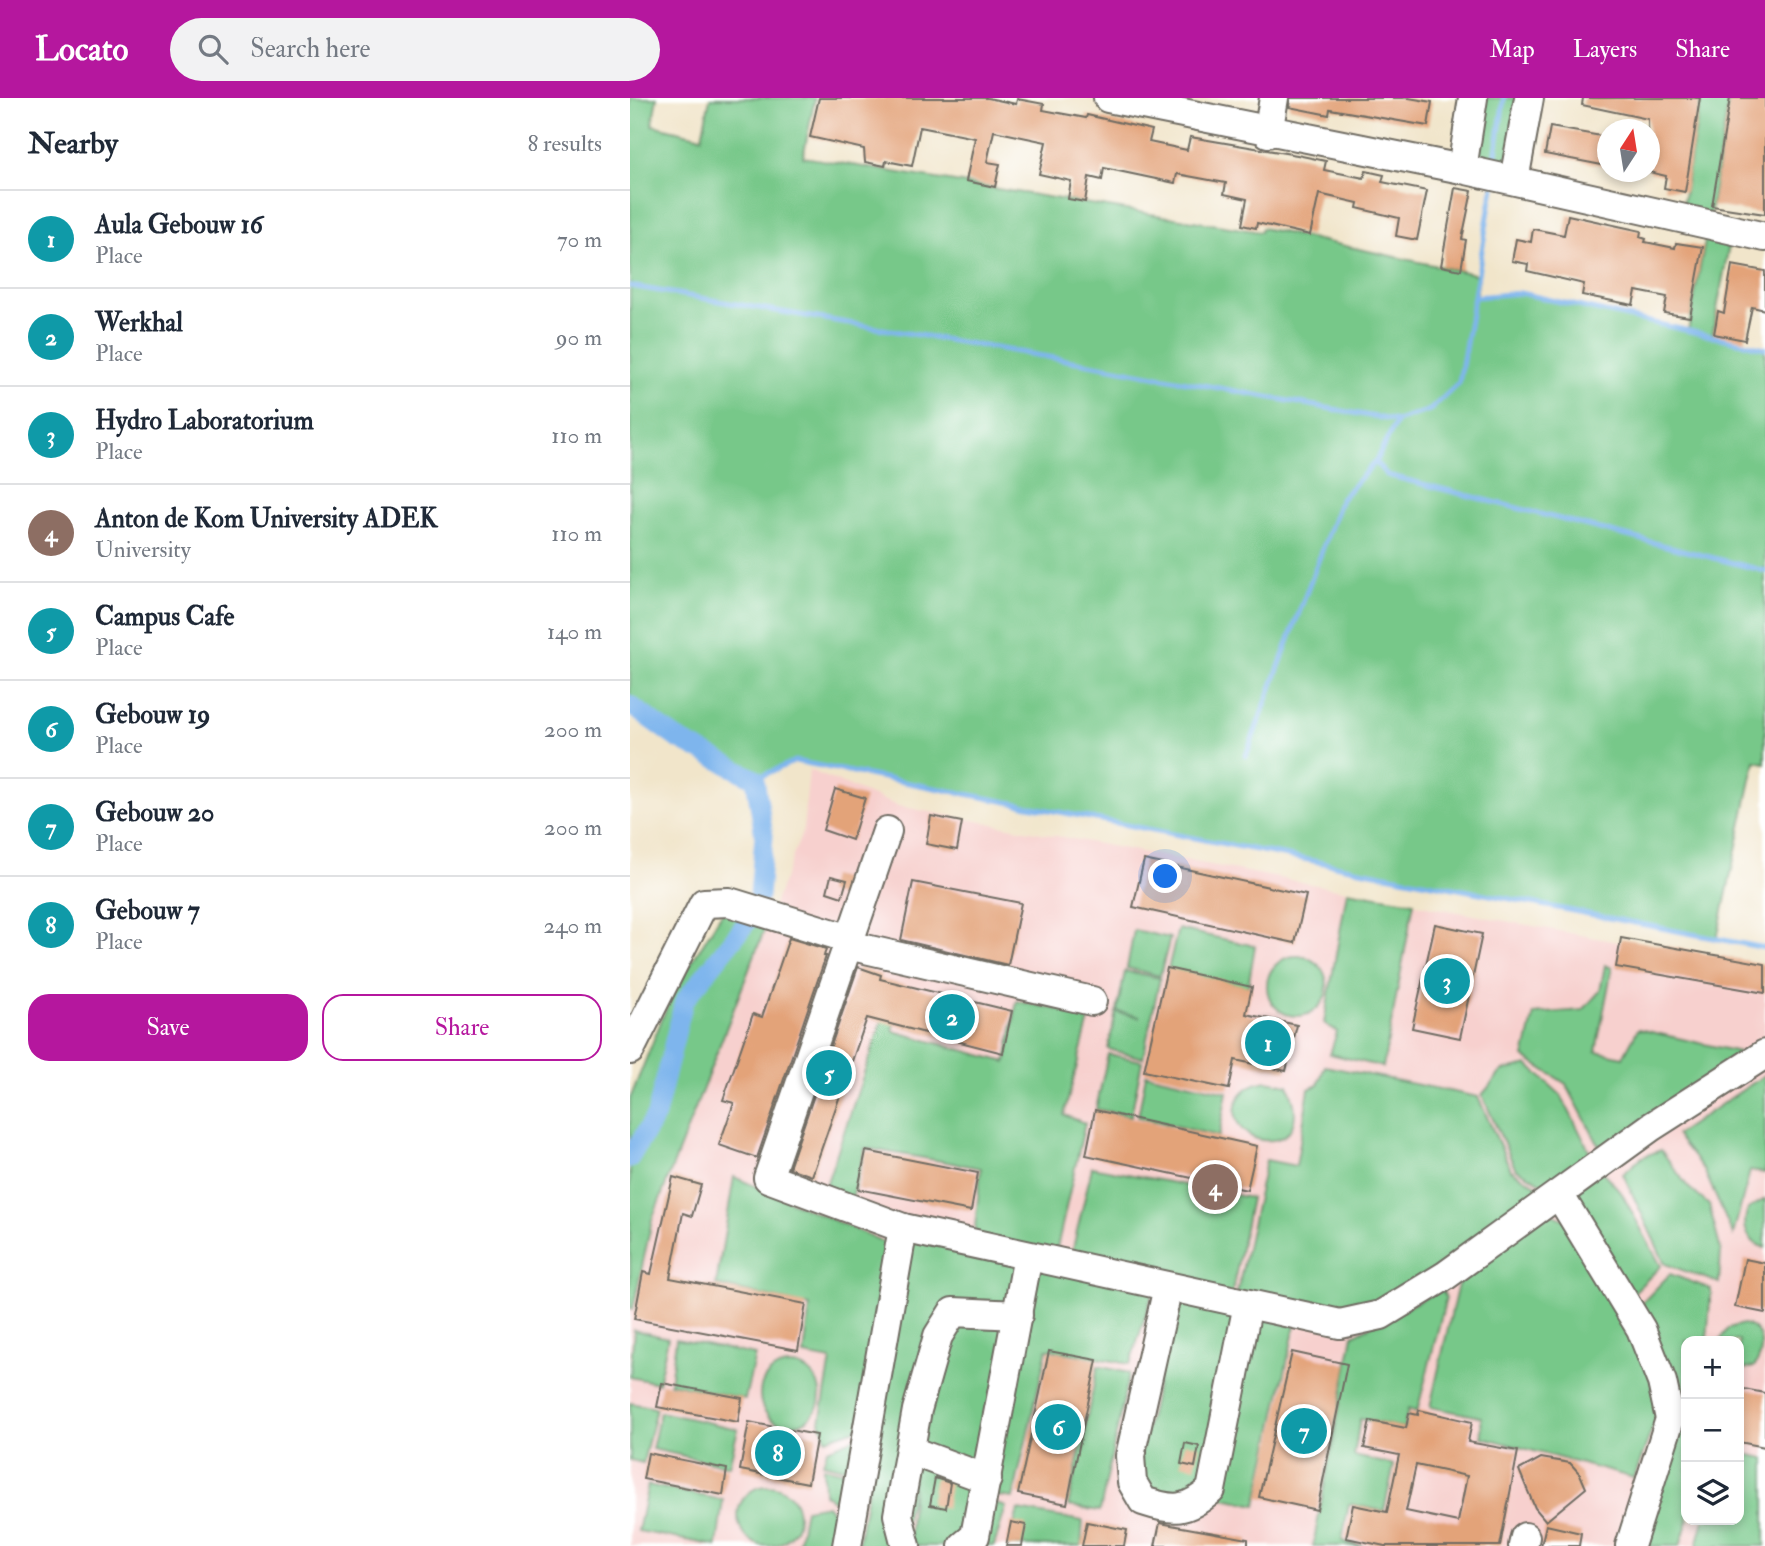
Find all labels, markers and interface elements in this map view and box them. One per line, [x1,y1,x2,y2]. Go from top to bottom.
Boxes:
search box [170,18,660,81]
text: Locato [35,29,128,70]
icon: search [194,30,232,68]
text: Search here [250,33,370,65]
text: Map [1490,34,1535,65]
text: Layers [1573,34,1637,65]
text: Share [1675,34,1730,65]
north arrow [1597,119,1660,182]
text: Nearby [28,125,118,162]
text: 8 results [527,129,602,158]
text: Aula Gebouw 16 [95,209,263,241]
text: 1 [47,225,55,254]
text: 70 m [557,225,602,254]
text: Place [95,241,143,270]
text: Werkhal [95,307,183,339]
text: 2 [45,323,57,352]
text: 90 m [556,323,602,352]
text: Place [95,339,143,368]
text: Hydro Laboratorium [95,405,314,437]
text: 3 [47,421,55,450]
text: 110 m [551,421,602,450]
text: Place [95,437,143,466]
text: Anton de Kom University ADEK [95,503,438,535]
text: 4 [45,519,57,548]
text: 110 m [551,519,602,548]
text: University [95,535,191,564]
text: Campus Cafe [95,601,234,633]
text: 5 [46,617,56,646]
text: 140 m [547,617,602,646]
text: Place [95,633,143,662]
text: Gebouw 19 [95,699,210,731]
text: 6 [45,715,57,744]
text: 200 m [544,715,602,744]
text: Place [95,731,143,760]
text: Gebouw 20 [95,797,214,829]
text: 7 [46,813,56,842]
text: 200 m [544,813,602,842]
text: Place [95,829,143,858]
your location [1148,859,1182,893]
text: Gebouw 7 [95,895,200,927]
text: 8 [46,911,56,940]
text: 240 m [543,911,602,940]
text: Place [95,927,143,956]
pin: 3 [1424,955,1470,1007]
pin: 2 [929,991,975,1043]
button: Save [28,994,308,1061]
button: Share [322,994,602,1061]
pin: 1 [1245,1017,1291,1069]
pin: 5 [806,1047,852,1099]
pin: 4 [1192,1161,1238,1213]
map controls [1681,1336,1744,1525]
button: + [1681,1336,1744,1399]
button: − [1681,1399,1744,1462]
pin: 6 [1035,1401,1081,1453]
pin: 7 [1281,1405,1327,1457]
pin: 8 [755,1427,801,1479]
button: layers [1681,1462,1744,1525]

